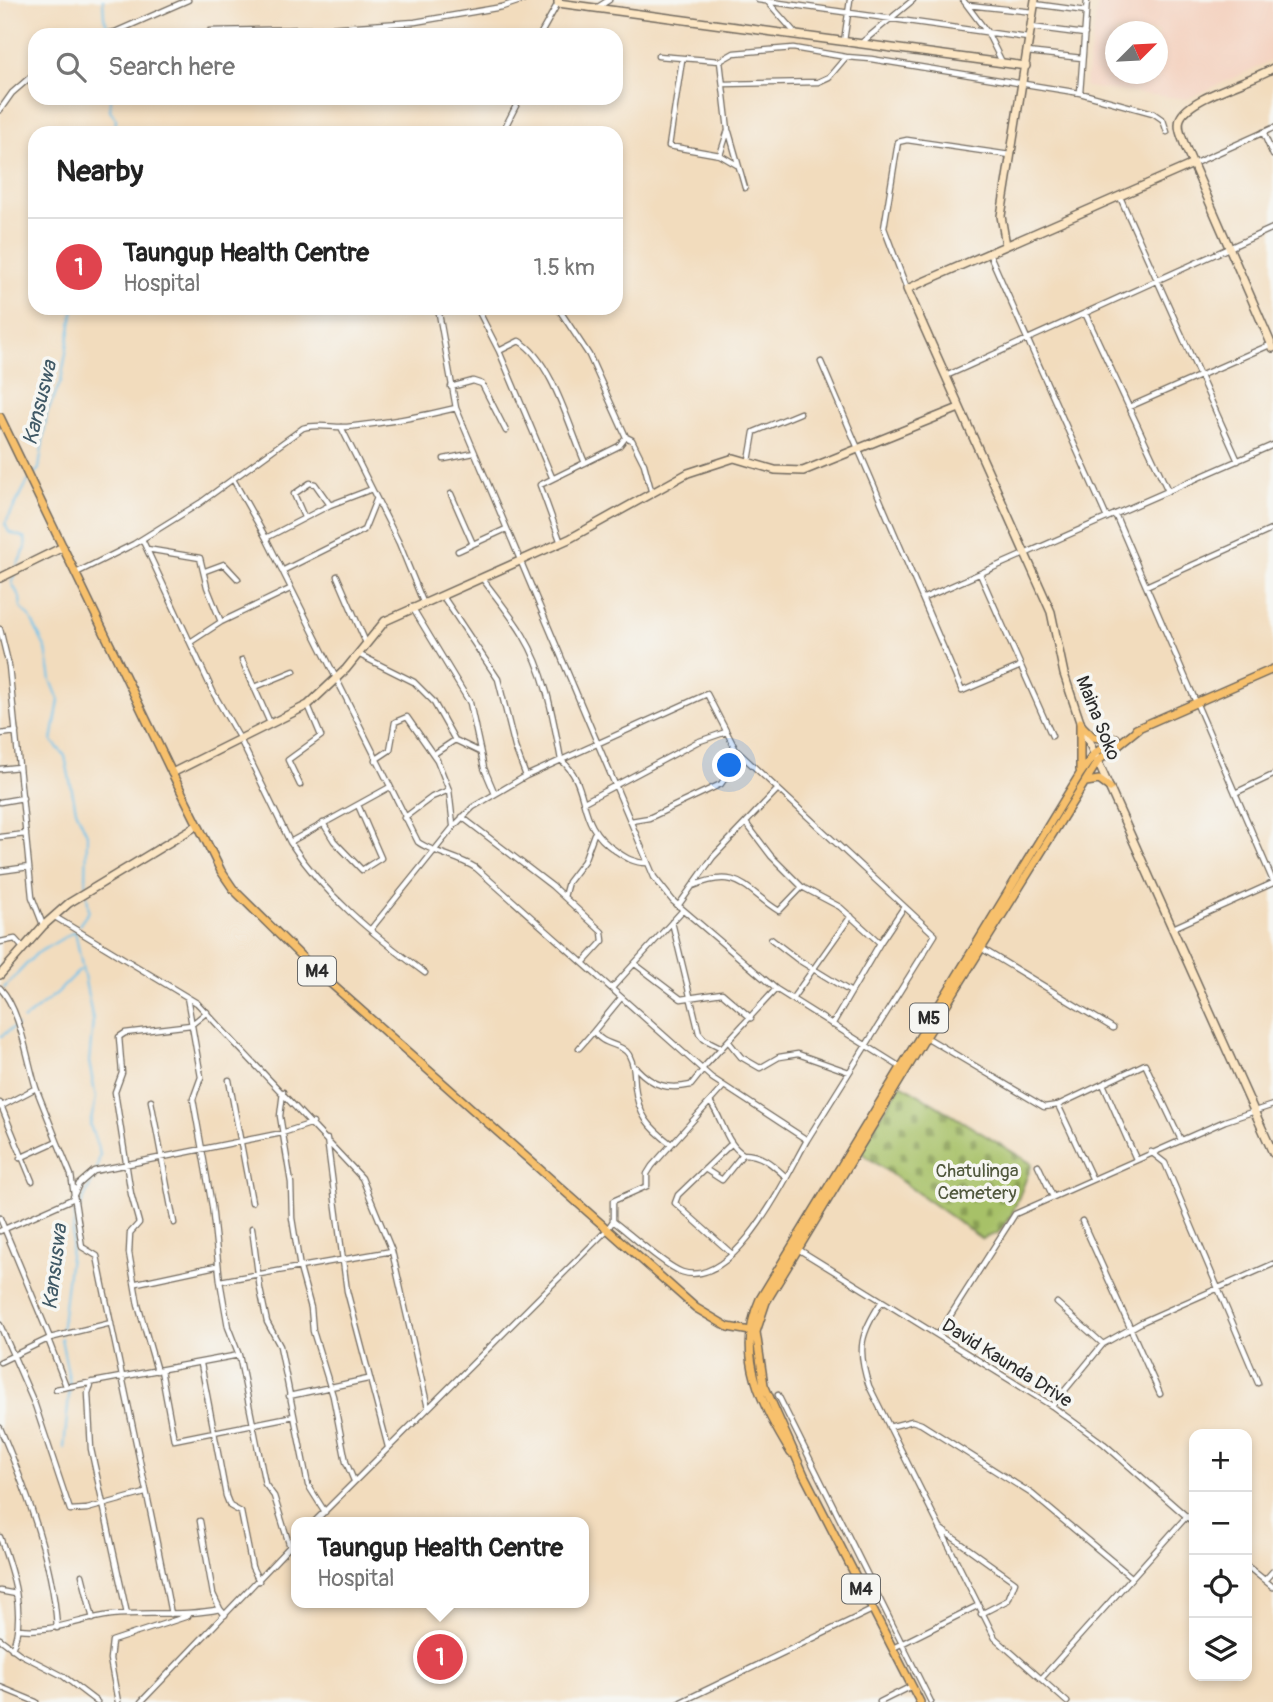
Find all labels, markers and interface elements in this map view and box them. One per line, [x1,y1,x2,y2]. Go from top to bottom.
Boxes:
north arrow [1105,21,1168,84]
search box [28,28,623,105]
icon: search [52,48,90,86]
text: Search here [108,51,235,83]
text: Nearby [56,153,143,190]
text: Taungup Health Centre [123,237,369,269]
text: 1 [75,253,84,282]
text: 1.5 km [533,253,595,282]
text: Hospital [123,269,201,298]
water label: Kansuswa [16,357,64,448]
street label: Maina Soko [1070,672,1126,764]
your location [712,748,746,782]
road number: M4 [298,956,336,986]
road number: M5 [910,1003,948,1032]
park label: Chatulinga Cemetery [936,1159,1019,1205]
water label: Kansuswa [36,1221,74,1311]
street label: David Kaunda Drive [937,1313,1077,1413]
map controls [1189,1429,1252,1681]
button: + [1189,1429,1252,1492]
button: − [1189,1492,1252,1555]
popup [291,1517,589,1608]
text: Taungup Health Centre [317,1532,563,1564]
button: locate [1189,1555,1252,1618]
text: Hospital [317,1564,395,1593]
road number: M4 [842,1574,880,1604]
button: layers [1189,1618,1252,1681]
pin: 1 [417,1631,463,1683]

